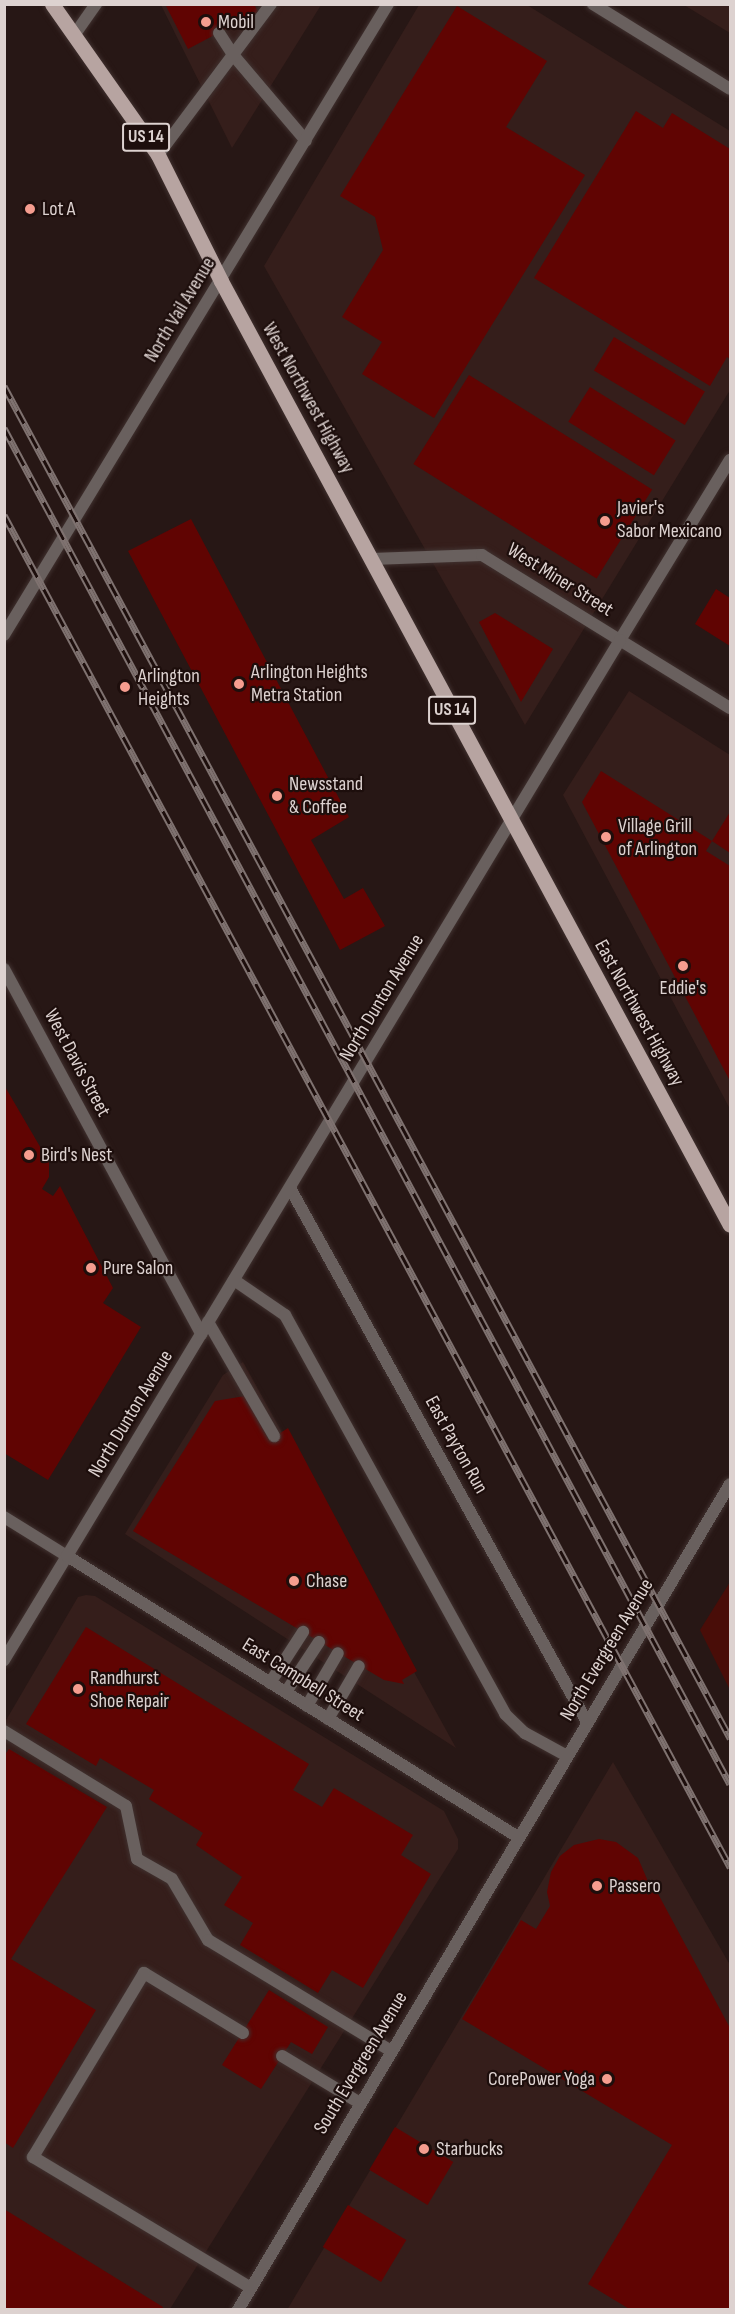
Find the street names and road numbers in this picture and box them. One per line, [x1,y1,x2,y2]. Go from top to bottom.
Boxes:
road number: US 14 [122,122,170,152]
street label: North Vail Avenue [139,253,221,367]
street label: West Northwest Highway [257,318,359,478]
street label: West Miner Street [503,538,617,622]
road number: US 14 [428,695,476,725]
street label: North Dunton Avenue [335,930,429,1066]
street label: East Northwest Highway [589,936,689,1090]
street label: West Davis Street [39,1005,115,1121]
street label: North Dunton Avenue [84,1346,178,1482]
street label: East Payton Run [419,1392,493,1498]
street label: North Evergreen Avenue [555,1575,659,1725]
street label: East Campbell Street [238,1633,368,1727]
street label: South Evergreen Avenue [309,1987,413,2139]

